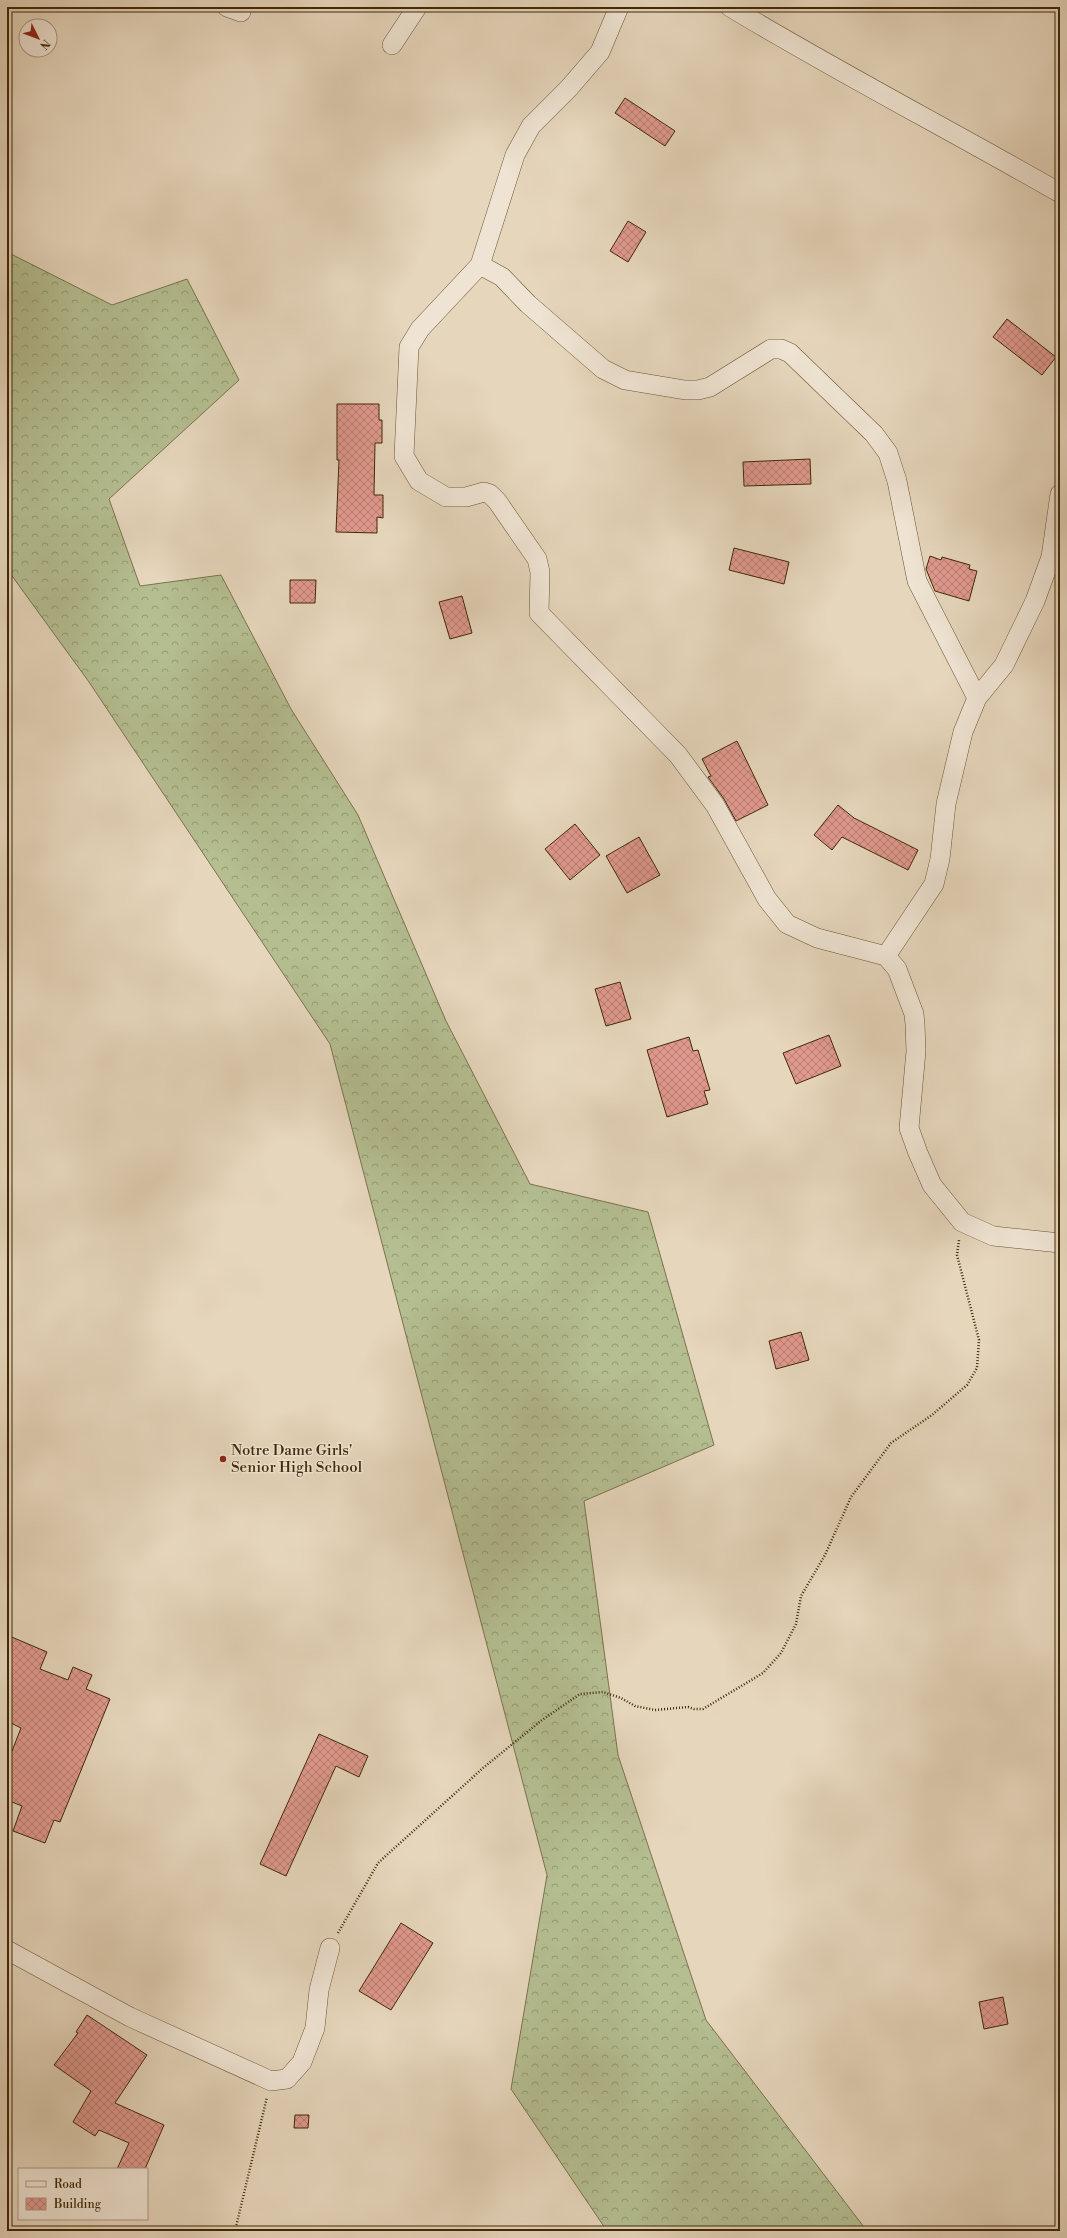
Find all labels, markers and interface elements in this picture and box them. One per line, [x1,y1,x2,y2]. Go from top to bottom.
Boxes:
north arrow [18,18,58,58]
text: N [36,36,53,52]
place label: Notre Dame Girls' Senior High School [231,1441,363,1477]
marker: Notre Dame Girls' Senior High School [218,1454,228,1464]
legend [18,2168,148,2220]
text: Road [54,2177,82,2192]
text: Building [53,2197,102,2212]

